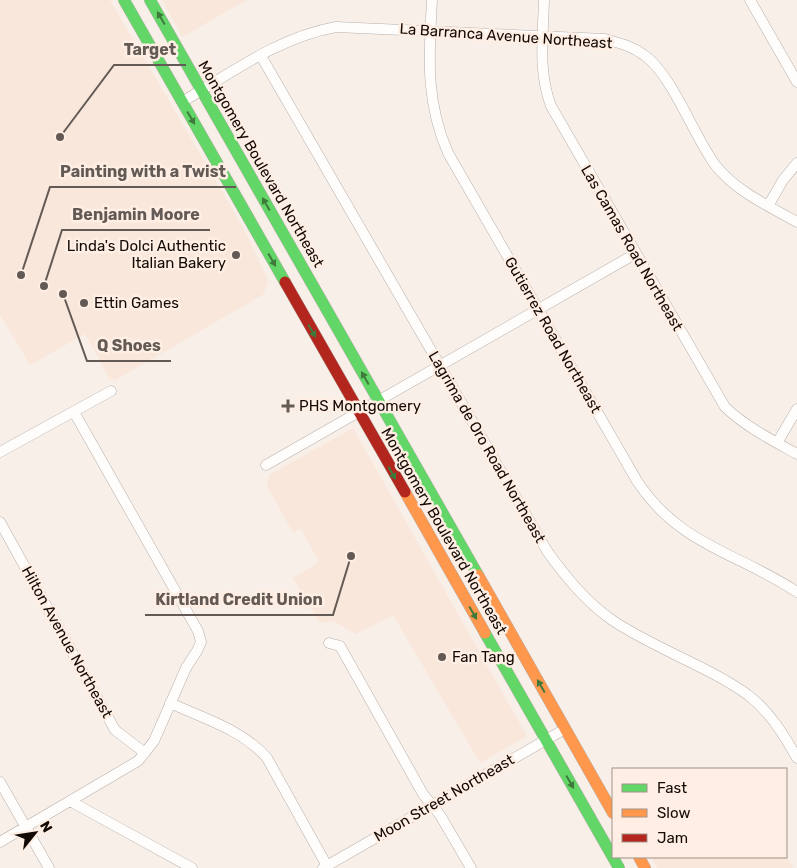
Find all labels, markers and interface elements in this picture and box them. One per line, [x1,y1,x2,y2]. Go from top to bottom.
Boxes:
one-way arrow [156,11,165,24]
street label: La Barranca Avenue Northeast [399,20,613,52]
callout: Target [114,34,186,65]
text: Target [124,40,177,59]
street label: Montgomery Boulevard Northeast [194,57,328,271]
one-way arrow [187,111,195,126]
callout: Painting with a Twist [50,156,236,187]
text: Painting with a Twist [60,162,226,181]
street label: Las Camas Road Northeast [577,162,687,334]
one-way arrow [262,197,271,211]
callout: Benjamin Moore [62,199,210,230]
text: Benjamin Moore [72,205,200,224]
place label: Linda's Dolci Authentic Italian Bakery [67,237,226,272]
marker: Linda's Dolci Authentic Italian Bakery [230,249,242,261]
one-way arrow [267,253,276,266]
street label: Gutierrez Road Northeast [501,254,605,416]
place label: Ettin Games [94,294,179,312]
marker: Ettin Games [78,297,90,309]
one-way arrow [308,325,317,338]
callout: Q Shoes [87,330,171,361]
text: Q Shoes [97,336,161,355]
street label: Lagrima de Oro Road Northeast [425,348,549,546]
one-way arrow [361,370,369,385]
place label: PHS Montgomery [299,397,421,415]
marker: PHS Montgomery [281,399,295,413]
street label: Montgomery Boulevard Northeast [377,424,511,638]
one-way arrow [388,466,397,479]
street label: Hilton Avenue Northeast [18,563,116,721]
callout: Kirtland Credit Union [145,584,333,615]
text: Kirtland Credit Union [155,590,323,609]
one-way arrow [469,607,478,620]
place label: Fan Tang [452,648,515,666]
marker: Fan Tang [436,651,448,663]
one-way arrow [537,679,545,694]
street label: Moon Street Northeast [371,750,517,846]
legend [612,768,787,858]
one-way arrow [565,776,574,789]
text: Fast [657,779,687,797]
text: Slow [657,804,690,822]
north arrow [10,808,60,858]
text: N [36,818,56,835]
text: Jam [657,829,688,847]

